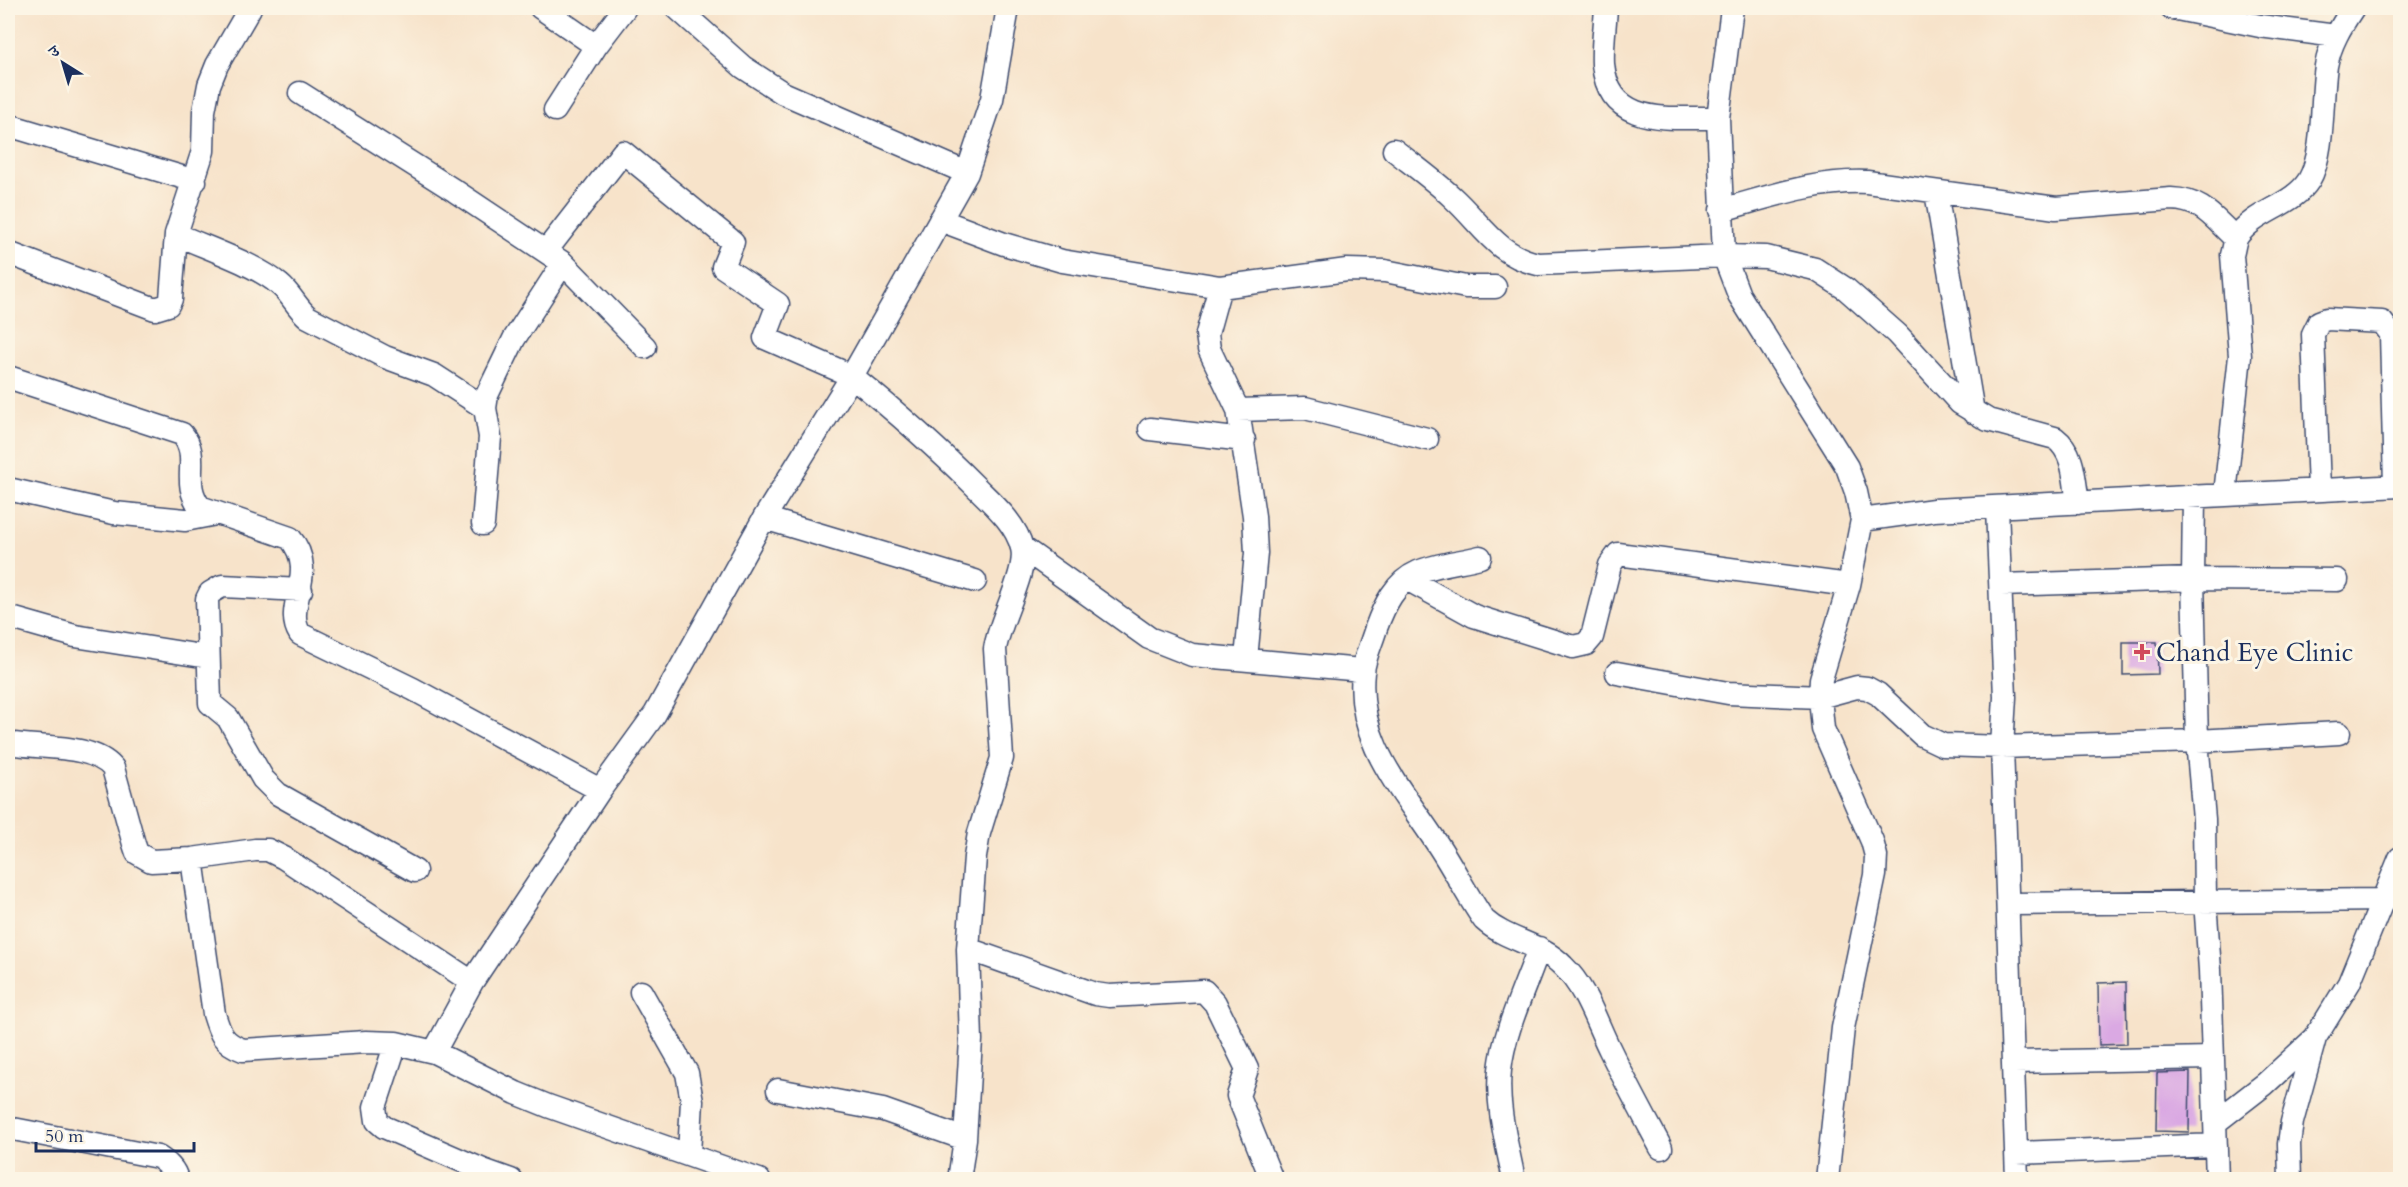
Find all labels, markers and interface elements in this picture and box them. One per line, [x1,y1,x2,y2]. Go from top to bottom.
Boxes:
north arrow [33,33,93,93]
text: उ [44,39,66,64]
place label: Chand Eye Clinic [2156,635,2353,670]
marker: Chand Eye Clinic [2133,643,2151,661]
scale bar [36,1115,194,1153]
text: 50 m [45,1124,84,1149]

